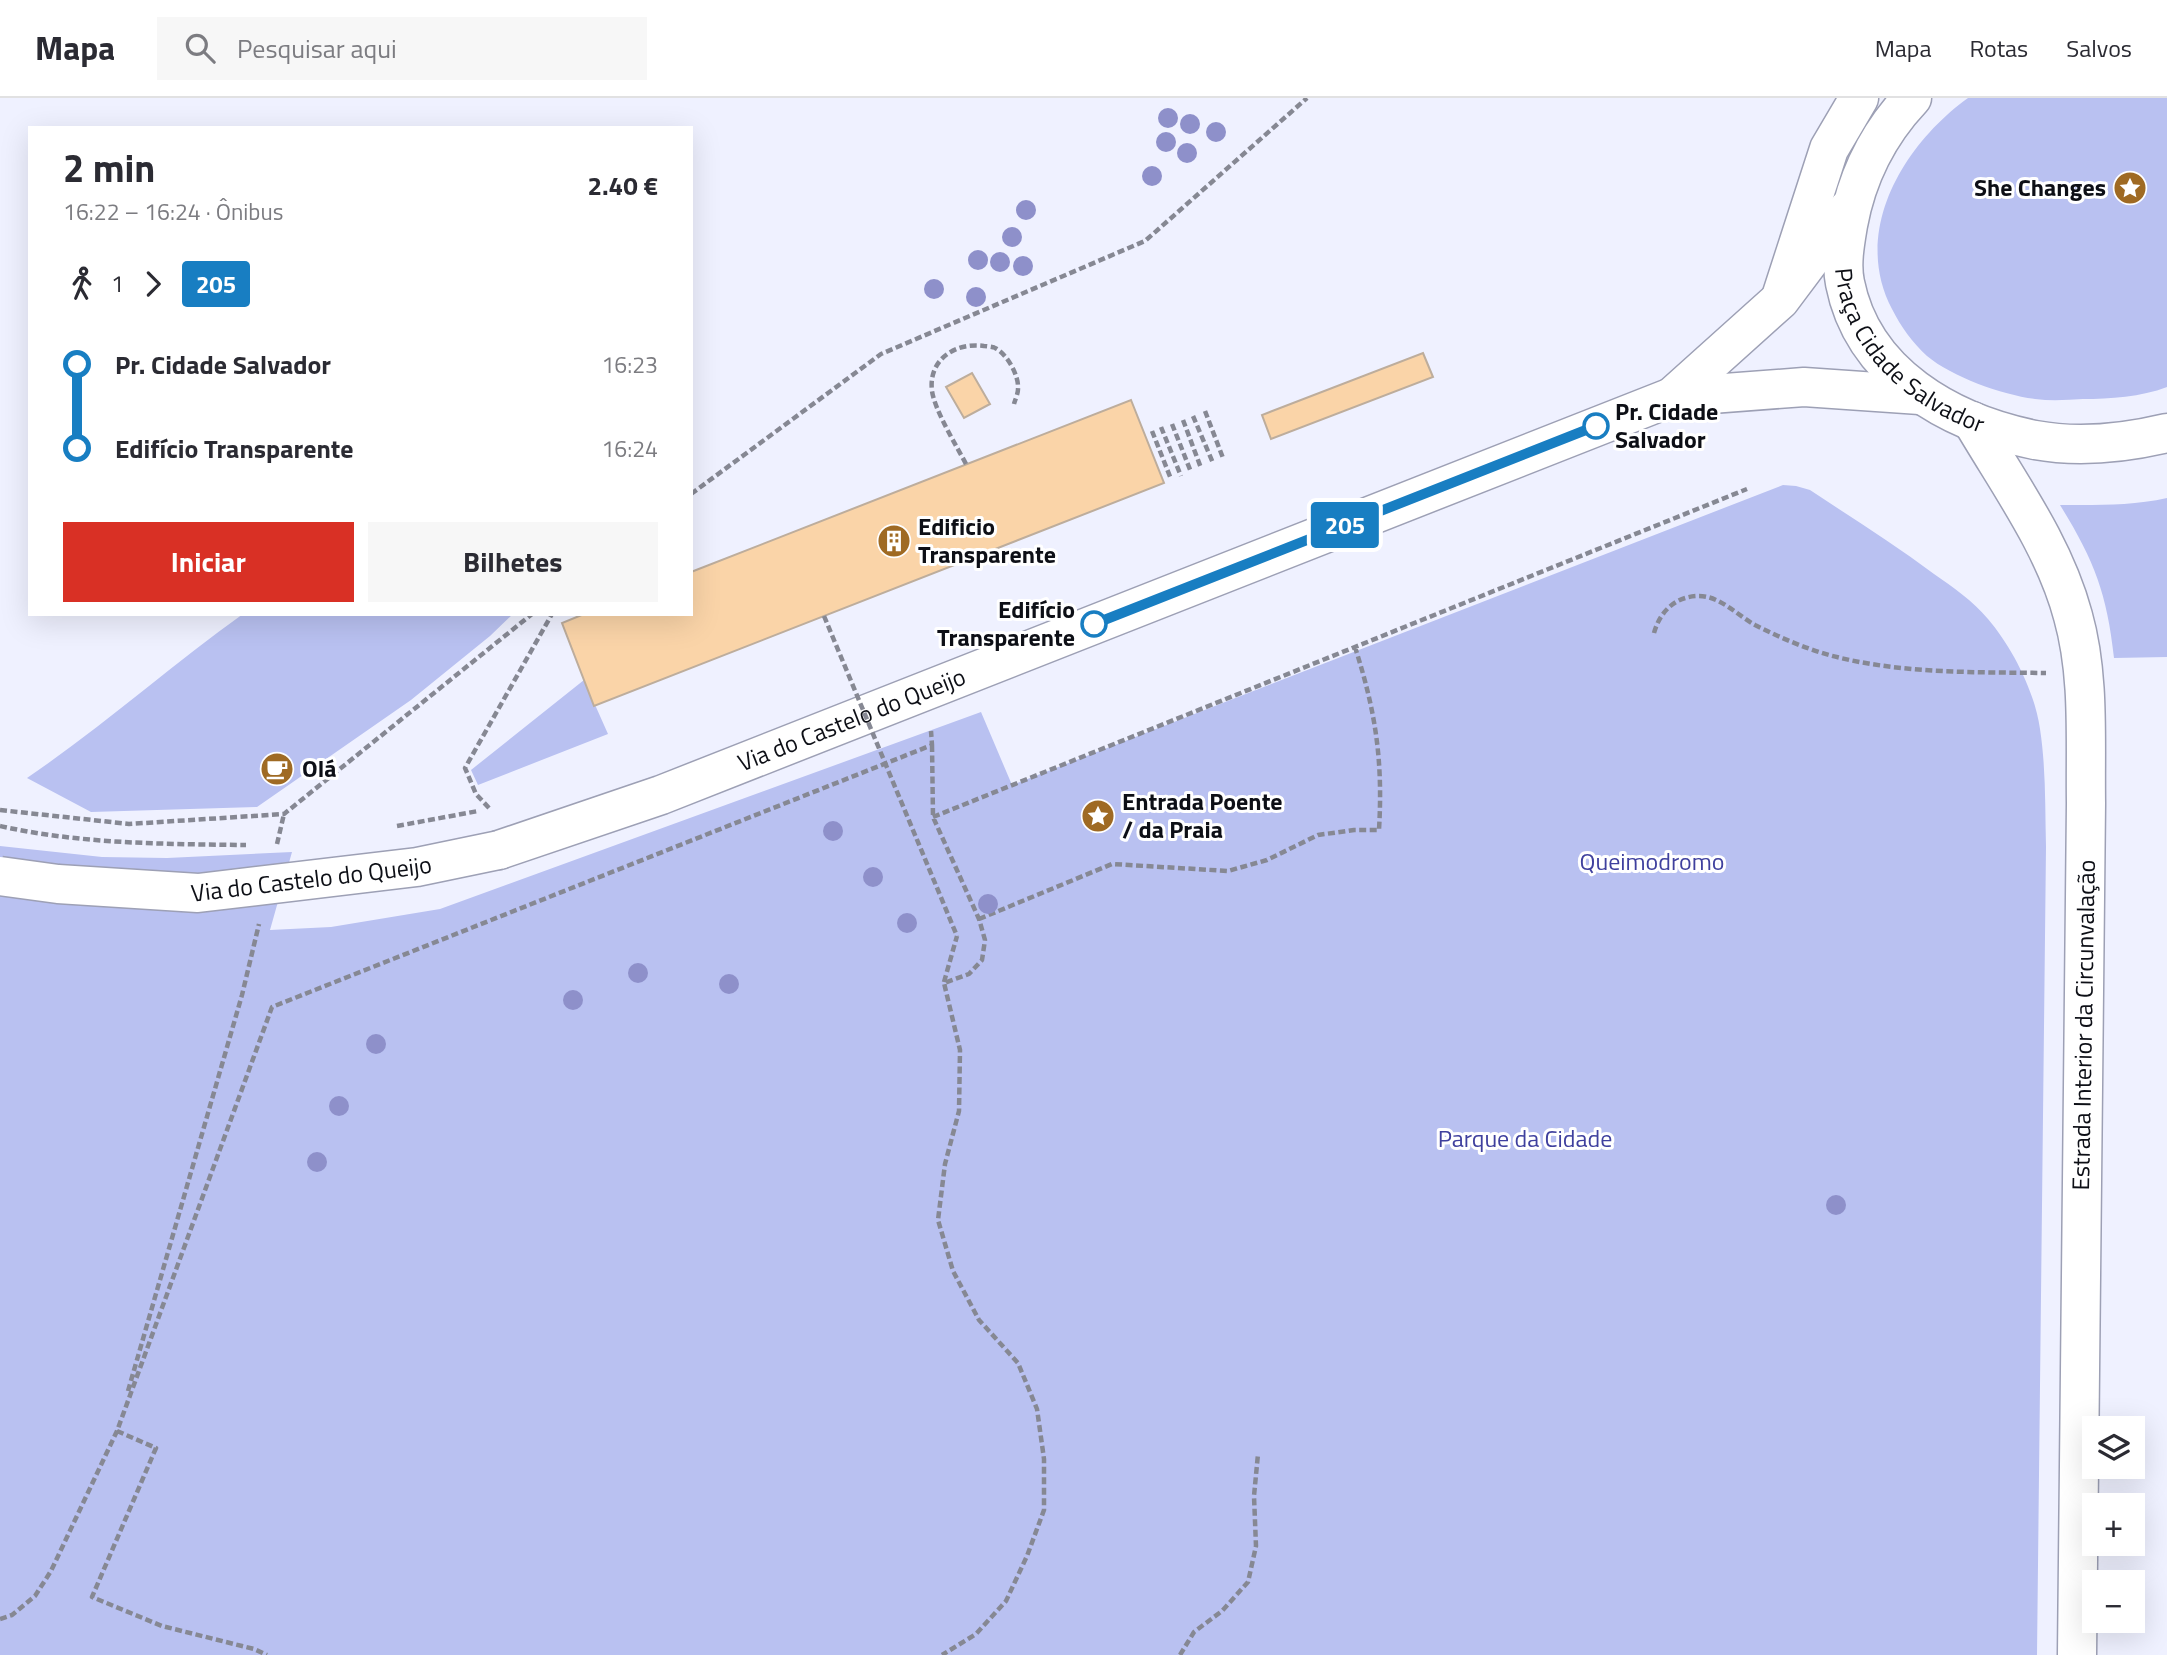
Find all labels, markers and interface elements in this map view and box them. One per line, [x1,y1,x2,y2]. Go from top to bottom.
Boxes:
search box [157,17,647,80]
text: Mapa [35,23,115,73]
icon: search [181,29,219,67]
text: Pesquisar aqui [237,29,397,68]
text: Mapa [1875,30,1931,66]
text: Rotas [1969,30,2028,66]
text: Salvos [2066,30,2132,66]
text: 2 min [63,139,155,197]
text: 2.40 € [587,166,658,205]
place label: She Changes [1974,169,2106,205]
place icon: She Changes [2111,169,2149,207]
text: 16:22 – 16:24 · Ônibus [63,194,283,229]
icon: walk [63,265,101,303]
icon: forward [134,265,172,303]
text: 1 [111,266,124,301]
text: 205 [196,266,236,302]
street label: Praça Cidade Salvador [1826,266,1990,441]
text: Pr. Cidade Salvador [115,345,331,384]
text: 16:23 [601,347,658,382]
place label: Pr. Cidade Salvador [1615,393,1718,457]
marker: Pr. Cidade Salvador [1583,413,1609,439]
text: Edifício Transparente [115,429,354,468]
text: 16:24 [601,431,658,466]
line badge: 205 [1305,502,1385,548]
text: 205 [1325,507,1365,543]
place label: Edificio Transparente [918,508,1056,572]
button: Iniciar [63,522,354,602]
button: Bilhetes [368,522,658,602]
building icon: Edificio Transparente [875,522,913,560]
place label: Edifício Transparente [937,591,1075,655]
marker: Edifício Transparente [1081,611,1107,637]
street label: Via do Castelo do Queijo [732,658,971,780]
cafe icon: Olá [258,750,296,788]
place label: Olá [302,750,336,786]
place label: Entrada Poente / da Praia [1122,783,1283,847]
place icon: Entrada Poente / da Praia [1079,797,1117,835]
park label: Queimodromo [1580,843,1724,879]
street label: Via do Castelo do Queijo [189,845,435,911]
street label: Estrada Interior da Circunvalação [2062,859,2104,1191]
park label: Parque da Cidade [1438,1120,1612,1156]
map controls [2082,1416,2145,1633]
button: layers [2082,1416,2145,1479]
button: + [2082,1493,2145,1556]
button: − [2082,1570,2145,1633]

